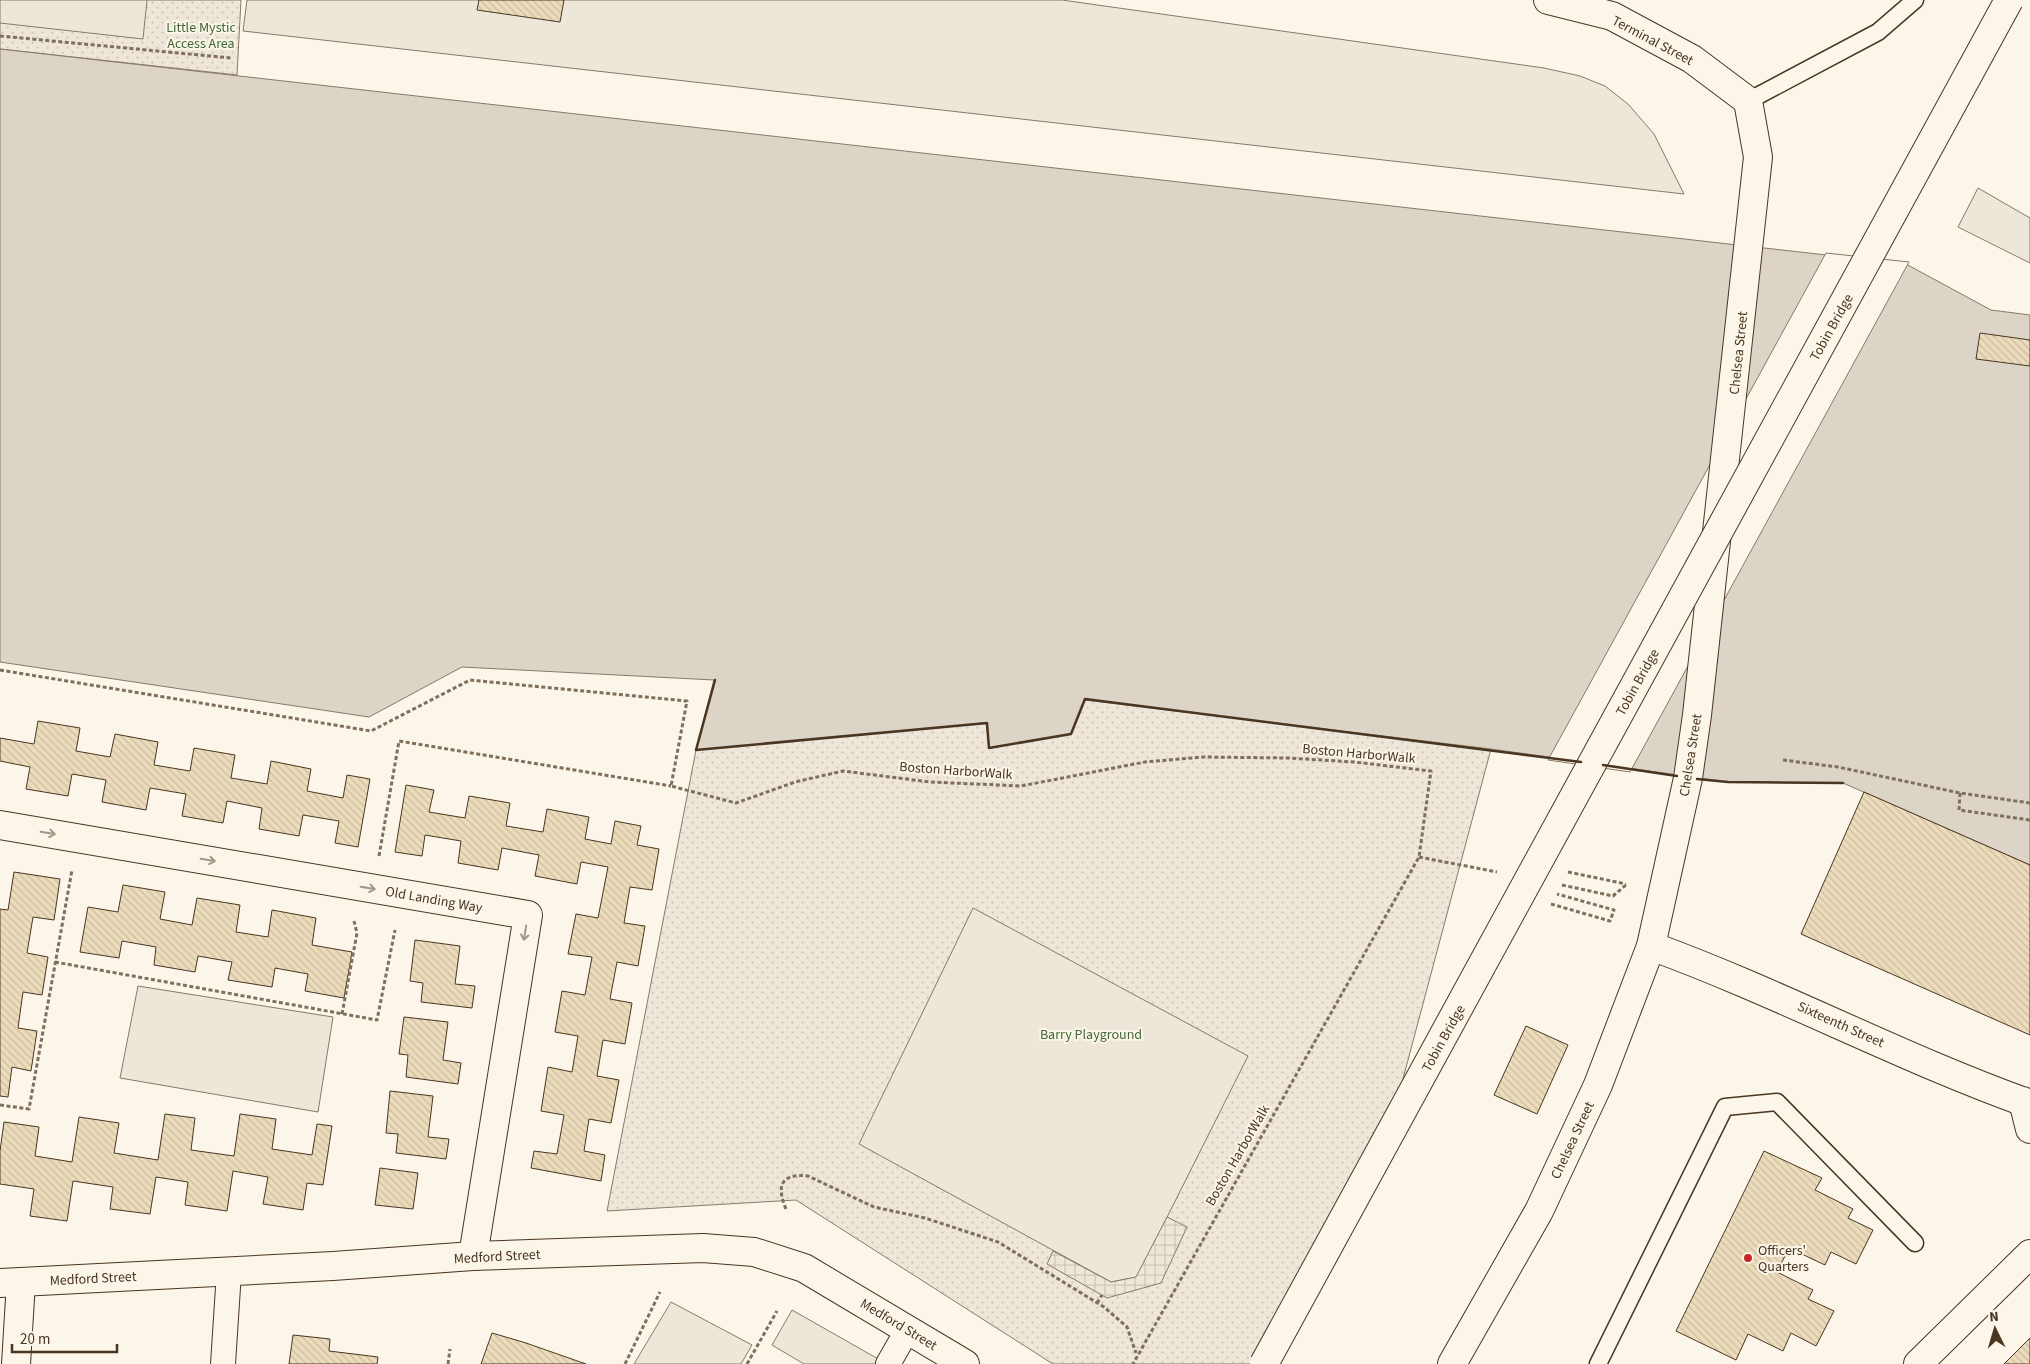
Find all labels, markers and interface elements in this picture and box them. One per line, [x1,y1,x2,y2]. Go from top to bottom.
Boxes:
street label: Terminal Street [1608,11,1697,71]
park label: Little Mystic Access Area [166,18,236,54]
street label: Tobin Bridge [1805,290,1859,365]
street label: Chelsea Street [1725,310,1753,396]
street label: Tobin Bridge [1611,645,1665,720]
street label: Chelsea Street [1675,712,1707,798]
street label: Boston HarborWalk [1301,739,1416,769]
street label: Boston HarborWalk [899,757,1013,785]
one-way arrow [40,828,56,838]
one-way arrow [200,856,216,866]
street label: Old Landing Way [384,882,484,918]
one-way arrow [360,883,376,893]
one-way arrow [520,924,530,940]
street label: Sixteenth Street [1794,997,1887,1053]
street label: Tobin Bridge [1417,1001,1471,1076]
park label: Barry Playground [1040,1025,1142,1045]
street label: Chelsea Street [1546,1098,1600,1183]
street label: Boston HarborWalk [1201,1101,1275,1210]
place label: Officers' Quarters [1758,1241,1809,1277]
street label: Medford Street [453,1245,541,1269]
marker: Officers' Quarters [1742,1252,1754,1264]
street label: Medford Street [49,1267,137,1291]
street label: Medford Street [856,1294,941,1356]
north arrow [1970,1304,2020,1354]
text: N [1988,1307,1999,1327]
scale bar [12,1322,118,1354]
text: 20 m [20,1329,50,1350]

